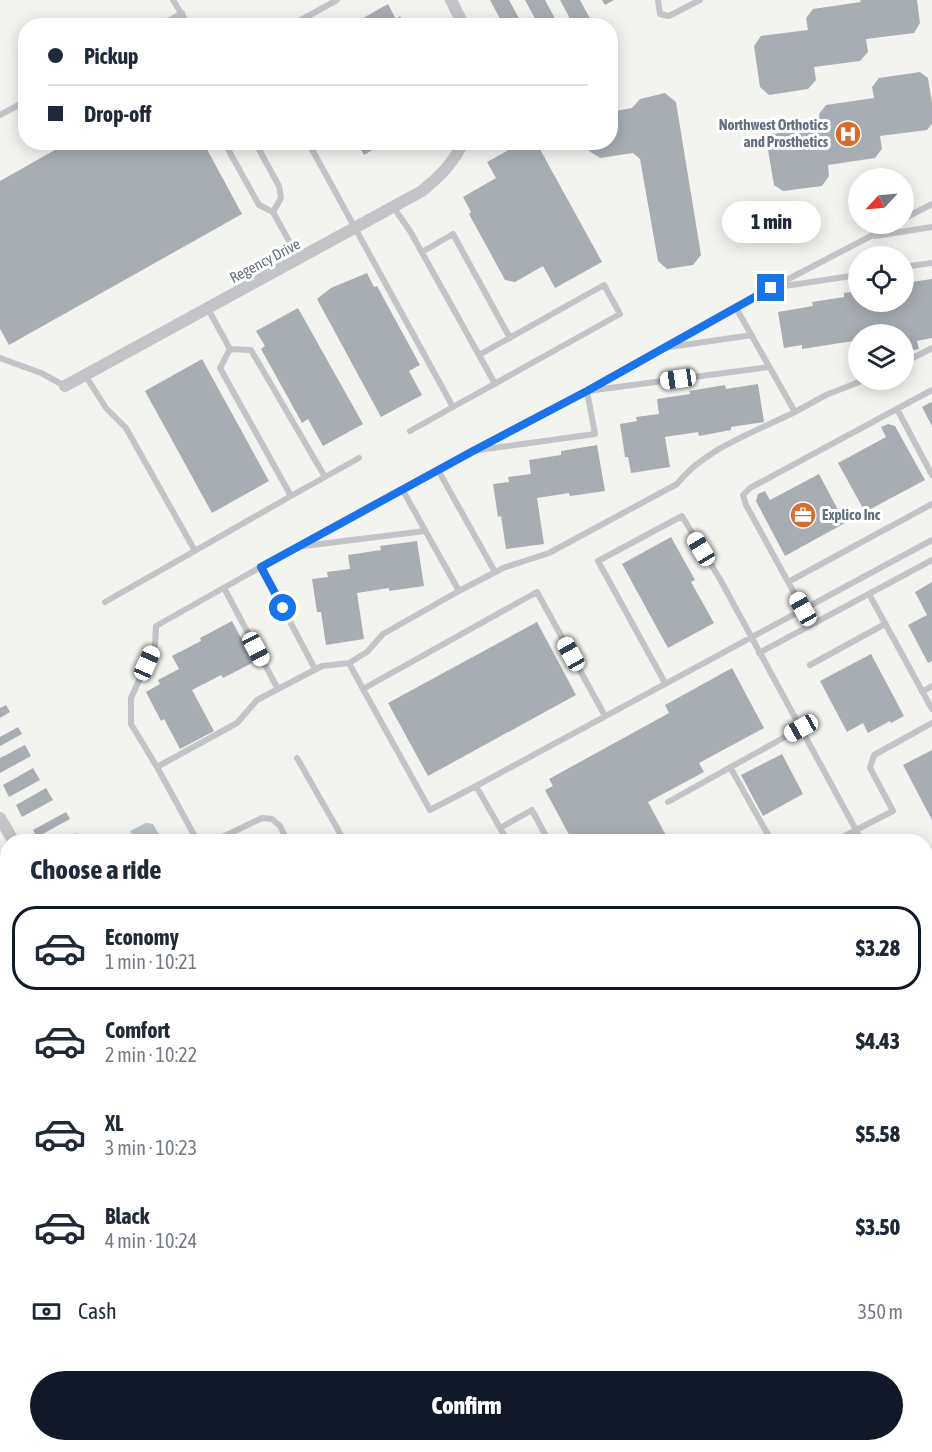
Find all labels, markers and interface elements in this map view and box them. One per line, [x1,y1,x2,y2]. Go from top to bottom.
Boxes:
text: Pickup [84,43,139,69]
text: Drop-off [84,101,151,127]
place label: Northwest Orthotics and Prosthetics [719,116,829,150]
hospital icon: Northwest Orthotics and Prosthetics [833,119,863,149]
north arrow [848,168,914,234]
map controls [848,168,914,390]
callout: 1 min [722,201,820,243]
text: 1 min [751,210,792,233]
street label: Regency Drive [227,235,303,286]
button: locate [848,246,914,312]
route end [757,274,784,301]
button: layers [848,324,914,390]
car [659,368,697,390]
office icon: Explico Inc [788,500,818,530]
place label: Explico Inc [822,506,881,523]
car [684,529,718,569]
car [786,589,820,629]
route start [269,594,296,621]
car [240,629,272,669]
car [554,634,588,674]
car [131,643,163,683]
car [781,711,821,745]
text: Choose a ride [30,854,162,885]
icon: car [33,921,87,975]
text: Economy [105,924,179,950]
text: $3.28 [856,935,900,961]
text: 1 min · 10:21 [105,950,197,973]
icon: car [33,1014,87,1068]
text: Comfort [105,1017,170,1043]
text: $4.43 [856,1028,900,1054]
text: 2 min · 10:22 [105,1043,197,1066]
icon: car [33,1107,87,1161]
text: XL [105,1110,123,1136]
text: $5.58 [856,1121,900,1147]
text: 3 min · 10:23 [105,1136,197,1159]
icon: car [33,1200,87,1254]
text: Black [105,1203,149,1229]
text: $3.50 [856,1214,900,1240]
text: 4 min · 10:24 [105,1229,197,1252]
icon: cash [30,1295,63,1328]
text: Cash [78,1298,117,1324]
text: 350 m [858,1300,903,1323]
button: Confirm [30,1371,903,1440]

